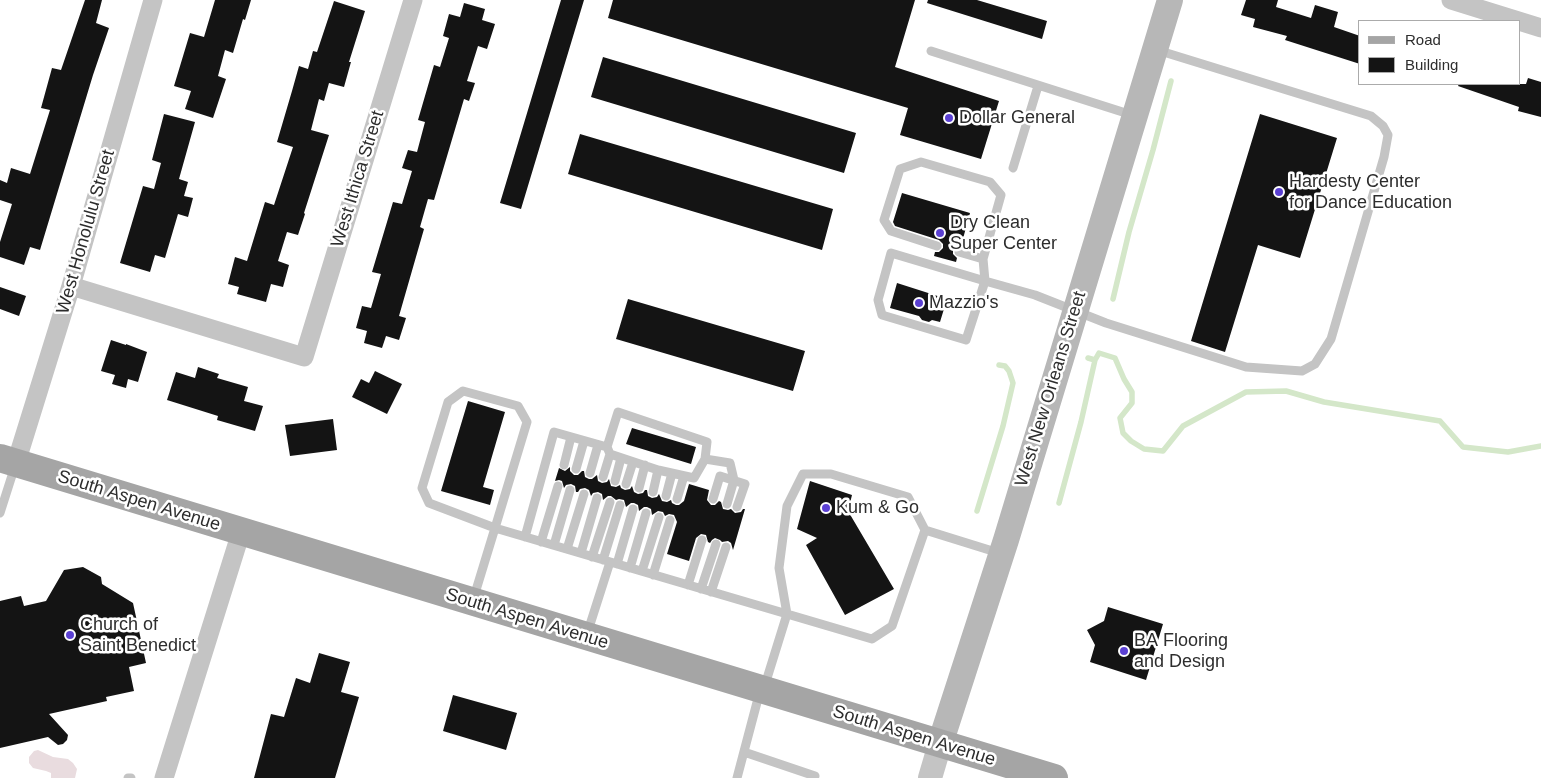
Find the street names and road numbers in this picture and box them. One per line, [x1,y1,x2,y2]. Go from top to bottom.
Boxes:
street label: West Ithica Street [327,108,389,250]
street label: West Honolulu Street [52,147,120,317]
street label: West New Orleans Street [1011,289,1091,489]
street label: South Aspen Avenue [55,466,223,536]
street label: South Aspen Avenue [443,584,611,654]
street label: South Aspen Avenue [830,701,998,771]

